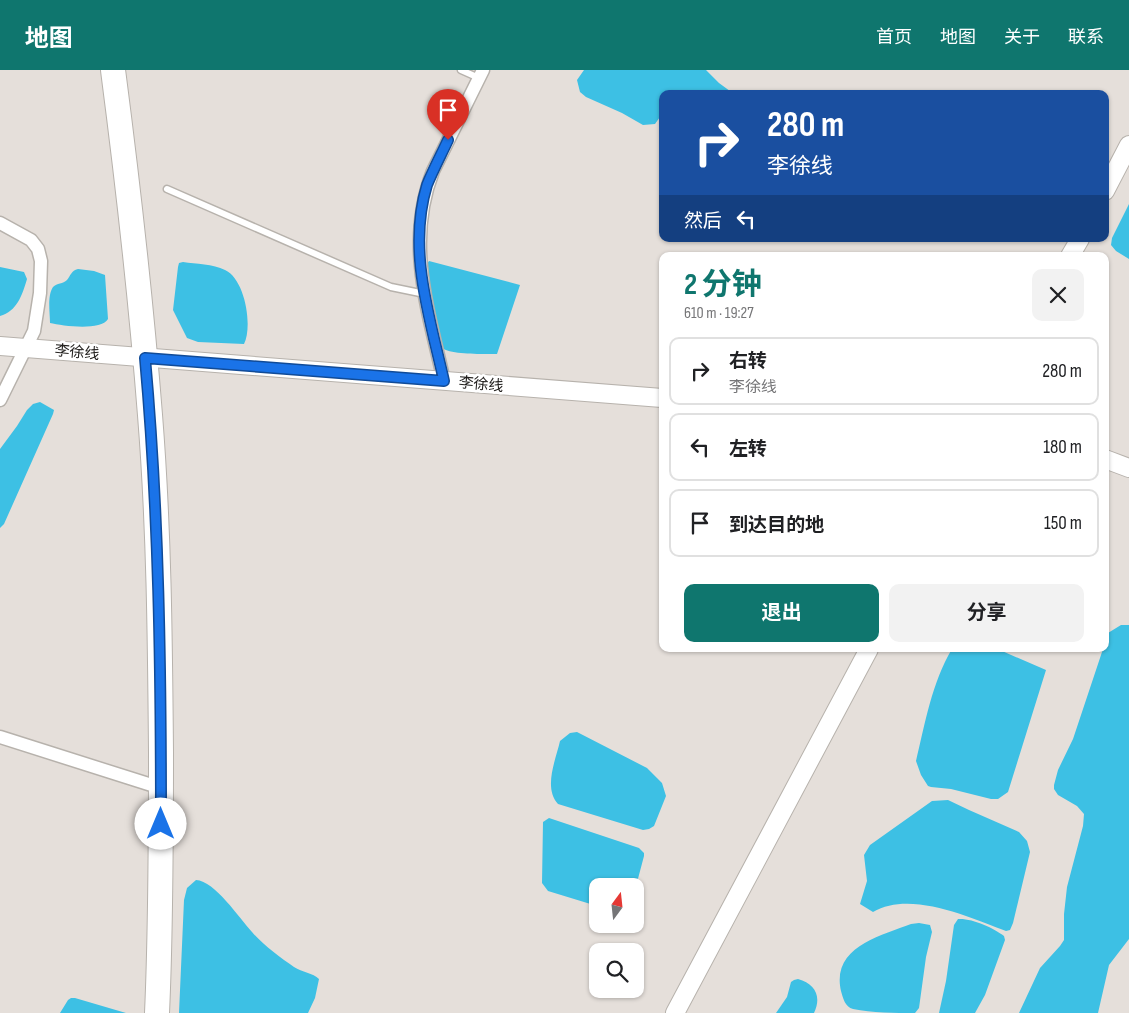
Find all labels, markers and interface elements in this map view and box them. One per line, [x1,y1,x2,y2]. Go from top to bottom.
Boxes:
text: 地图 [25,24,73,53]
text: 首页 [876,27,912,48]
text: 地图 [940,27,976,48]
text: 关于 [1004,27,1040,48]
text: 联系 [1068,27,1104,48]
pin [427,89,469,140]
icon: arrive [434,96,462,124]
text: 280 m [767,104,844,147]
icon: right [684,110,749,175]
text: 李徐线 [767,153,833,180]
icon: left [732,205,760,233]
text: 然后 [684,210,722,233]
text: 2 分钟 [684,267,762,303]
button: close [1032,269,1084,321]
text: 610 m · 19:27 [684,304,754,323]
street label: 李徐线 [54,341,100,364]
text: 右转 [729,350,767,373]
icon: right [686,357,714,385]
text: 280 m [1042,360,1082,383]
street label: 李徐线 [458,373,504,396]
text: 李徐线 [729,378,777,397]
icon: left [686,433,714,461]
text: 180 m [1043,436,1082,459]
text: 左转 [729,438,767,461]
icon: arrive [686,509,714,537]
text: 150 m [1044,512,1082,535]
text: 到达目的地 [729,514,824,537]
button: 退出 [684,584,879,642]
button: 分享 [889,584,1084,642]
position arrow [134,797,186,849]
north arrow [589,878,644,932]
map controls [589,878,644,998]
button: search [589,943,644,998]

